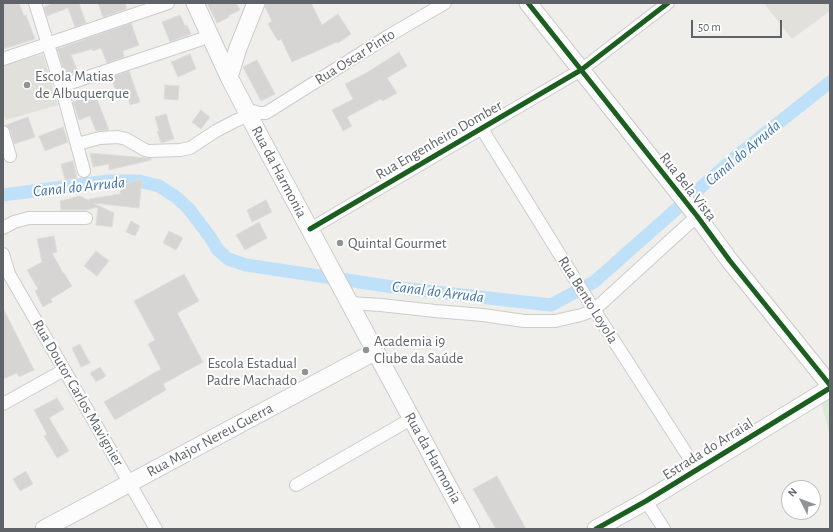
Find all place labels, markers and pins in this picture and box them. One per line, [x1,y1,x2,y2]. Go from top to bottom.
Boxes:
place label: Escola Matias de Albuquerque [35,67,129,102]
marker: Escola Matias de Albuquerque [22,80,32,90]
place label: Quintal Gourmet [348,234,447,252]
marker: Quintal Gourmet [335,238,345,248]
place label: Academia i9 Clube da Saúde [374,332,463,367]
marker: Academia i9 Clube da Saúde [361,345,371,355]
place label: Escola Estadual Padre Machado [206,354,297,389]
marker: Escola Estadual Padre Machado [300,367,310,377]

